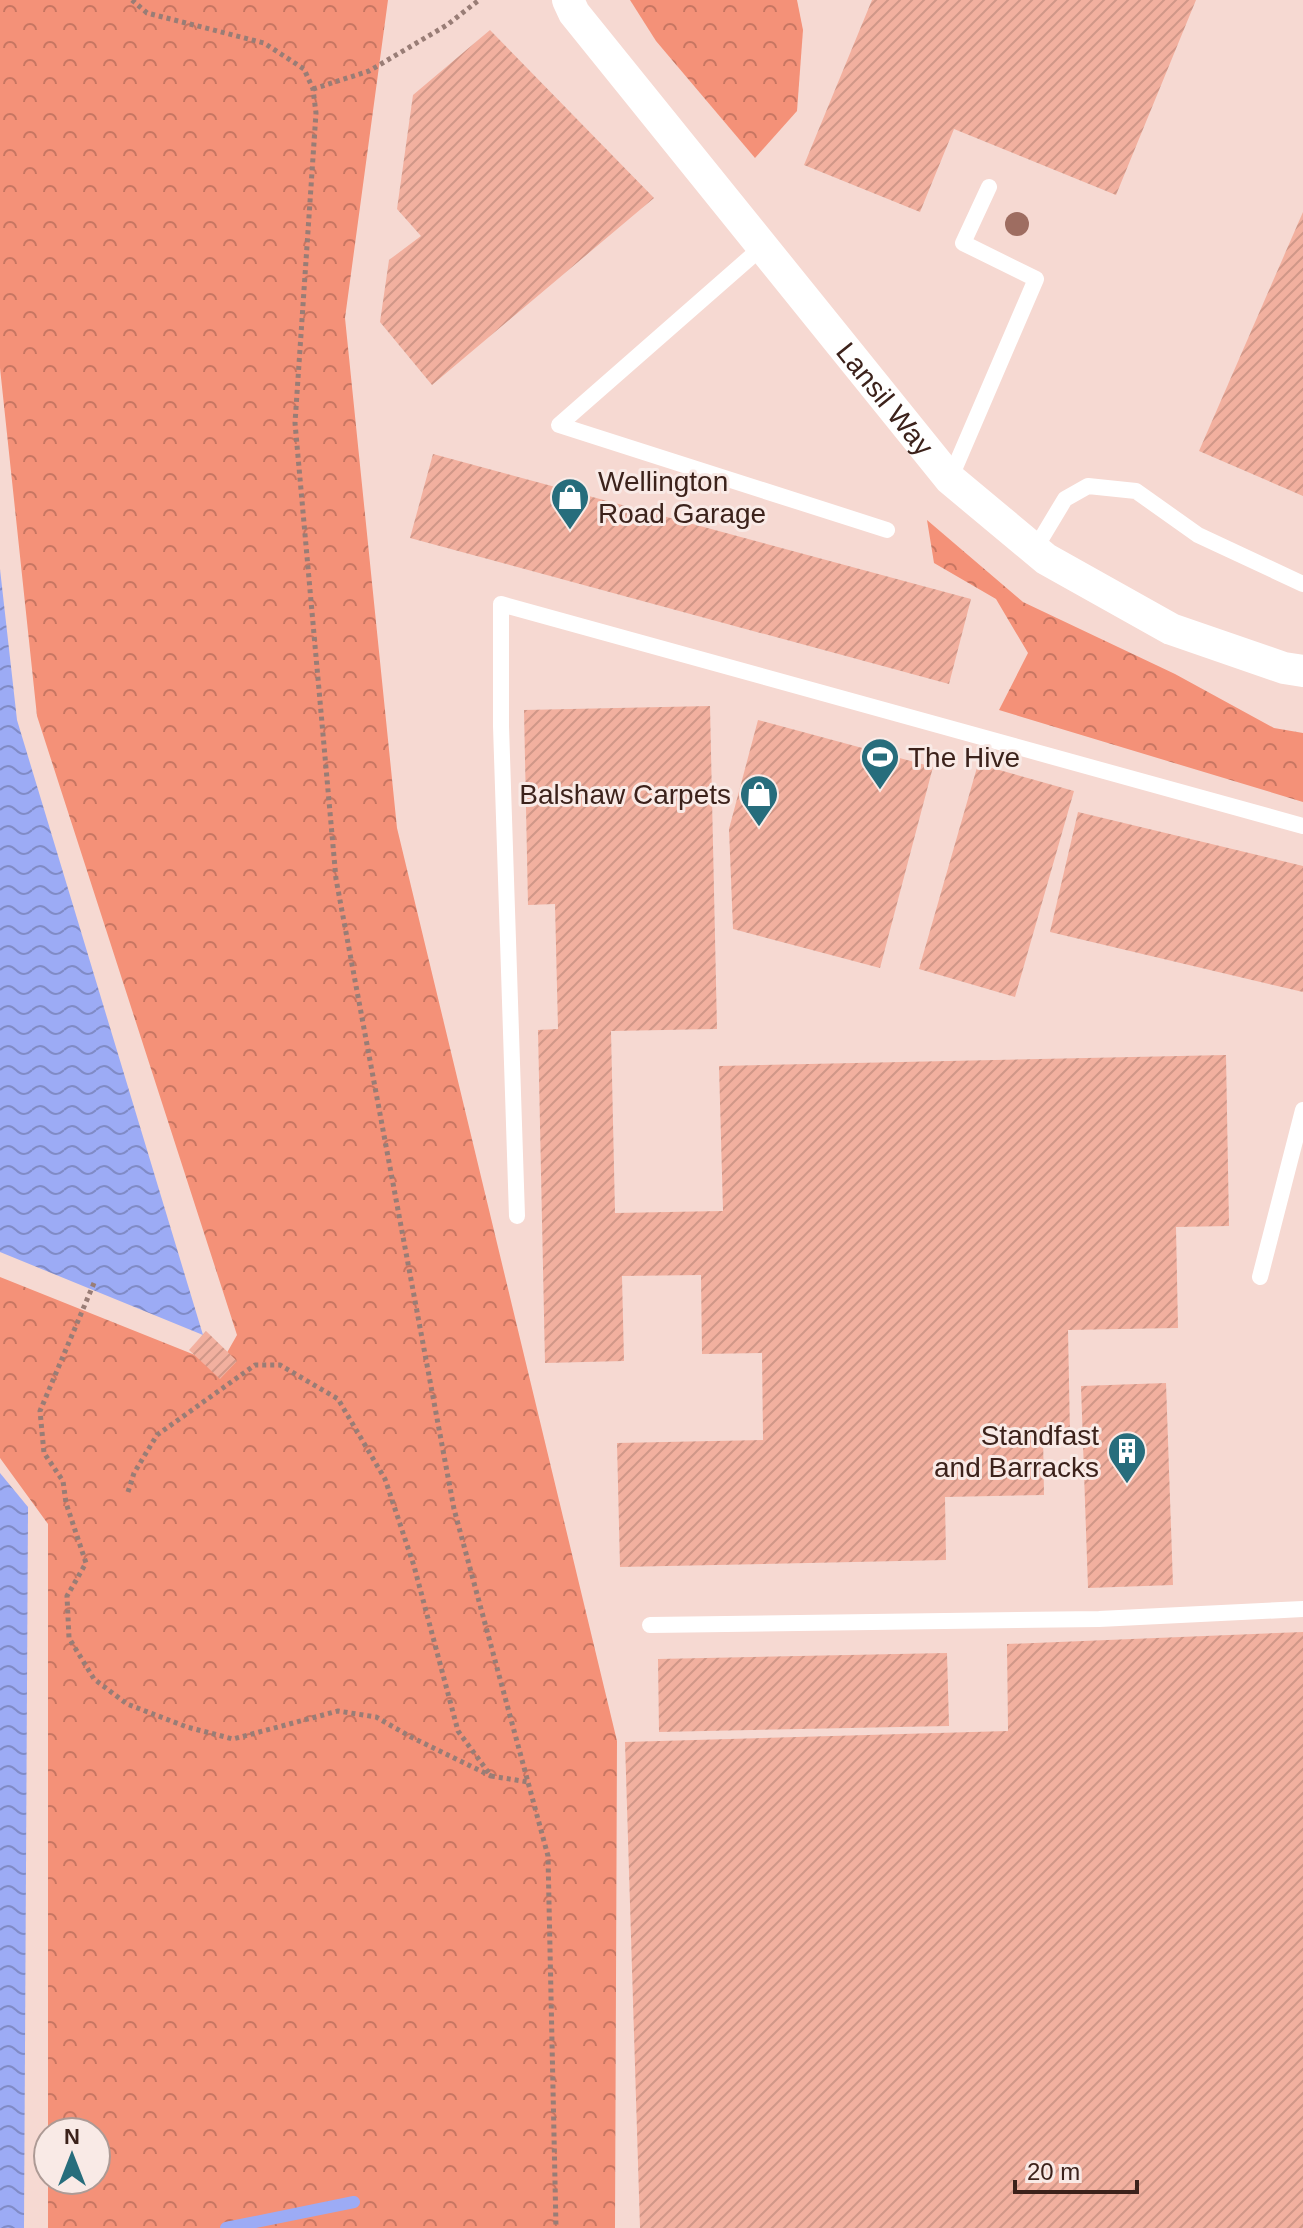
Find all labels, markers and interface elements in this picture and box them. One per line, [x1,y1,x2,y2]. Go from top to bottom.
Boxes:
street label: Lansil Way [831,336,940,461]
place label: Wellington Road Garage [598,466,766,529]
shop icon: Wellington Road Garage [549,476,591,531]
sports icon: The Hive [859,736,901,791]
place label: The Hive [908,742,1020,773]
shop icon: Balshaw Carpets [738,773,780,828]
place label: Balshaw Carpets [519,779,731,810]
place label: Standfast and Barracks [934,1420,1099,1483]
building icon: Standfast and Barracks [1106,1430,1148,1485]
north arrow [32,2116,112,2196]
text: N [64,2124,80,2149]
scale bar [1015,2144,1137,2194]
text: 20 m [1027,2158,1080,2185]

